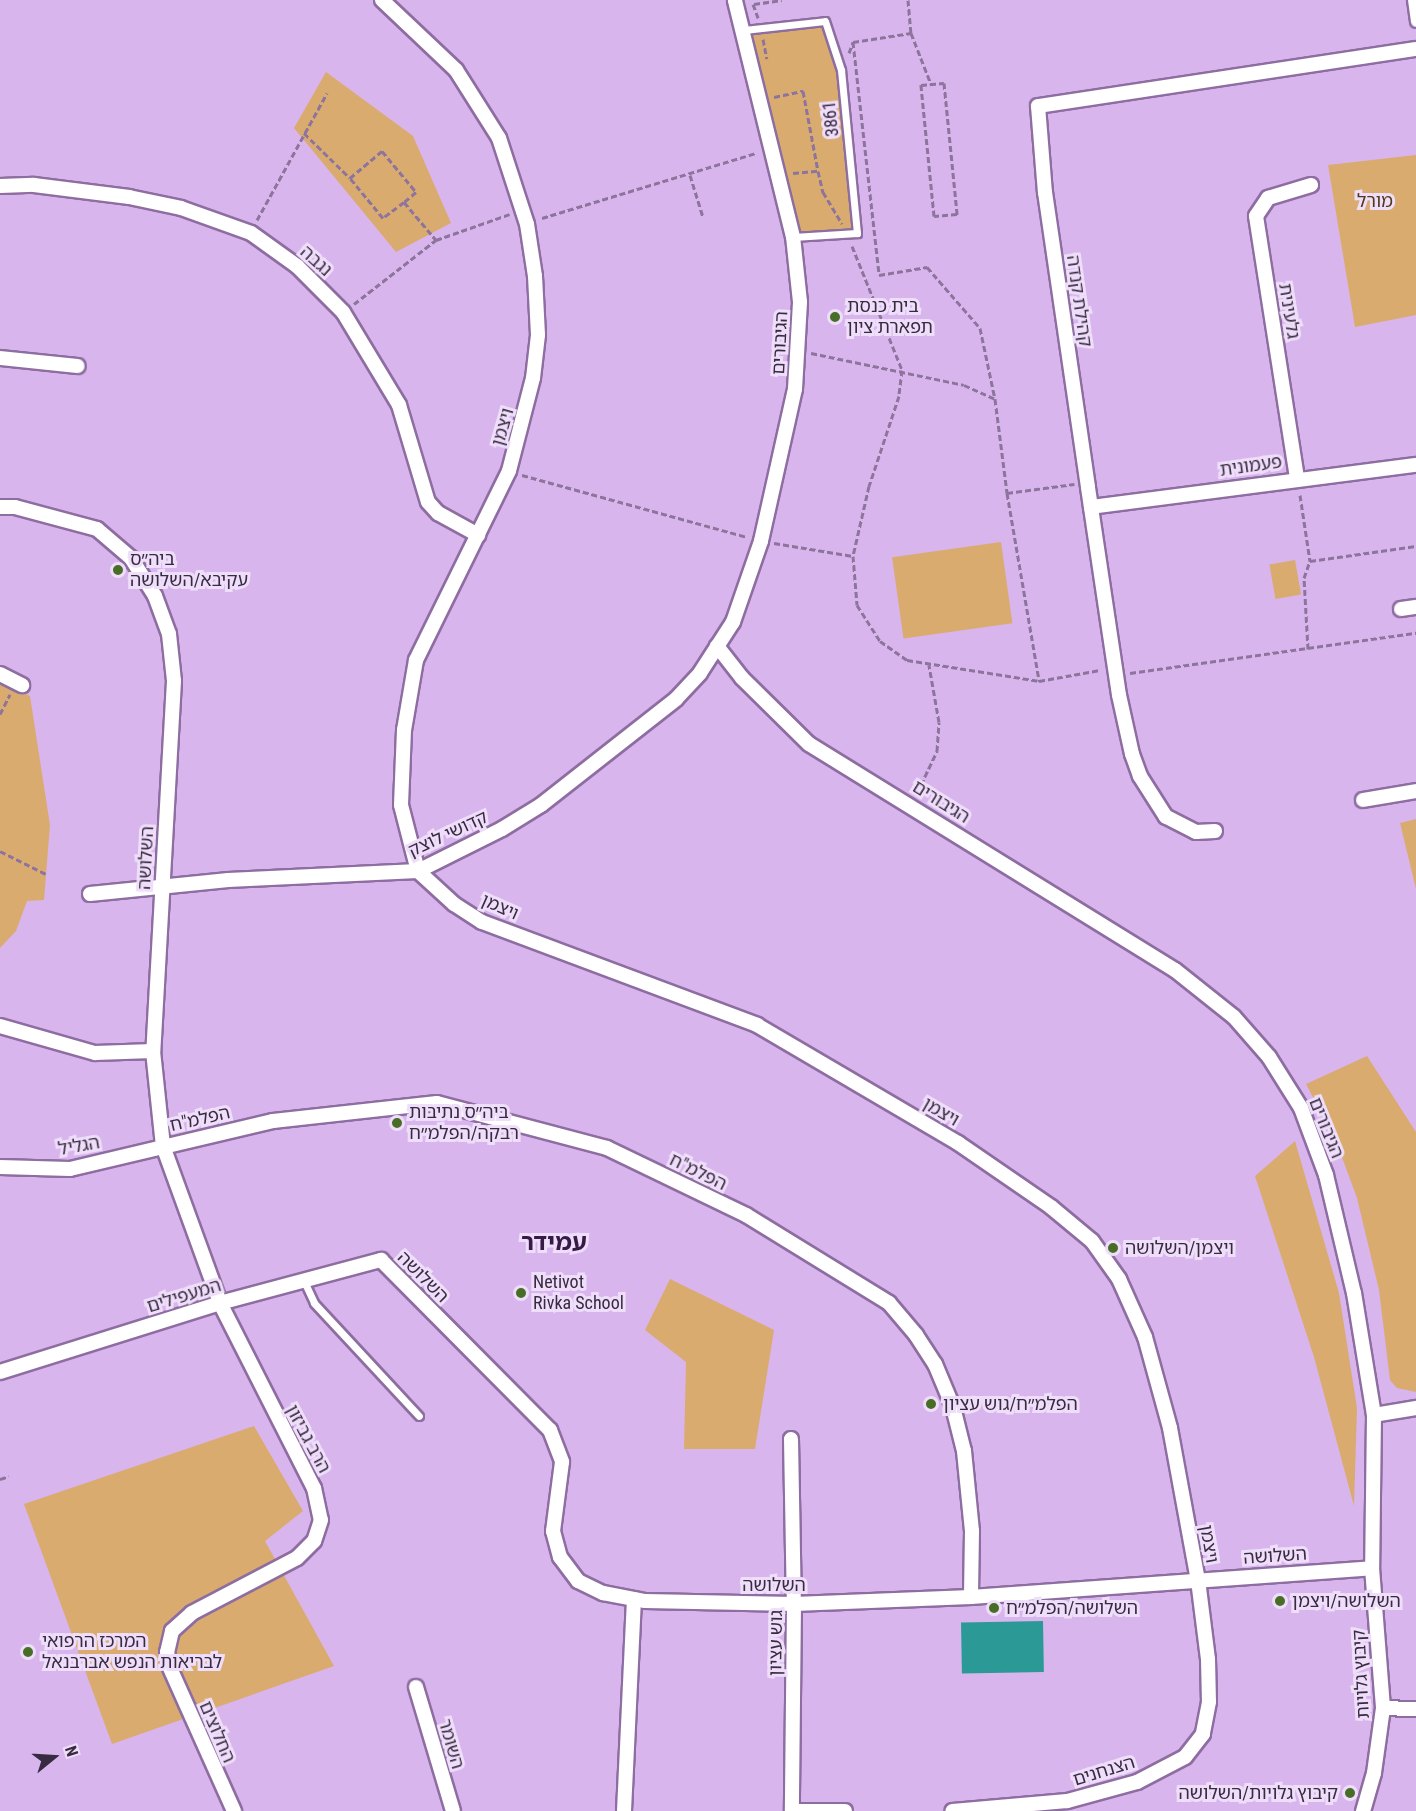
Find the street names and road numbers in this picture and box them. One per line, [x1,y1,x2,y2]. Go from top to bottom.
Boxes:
street label: 3861 [818,100,844,138]
street label: נגבה [296,241,336,281]
street label: קהילת קנדה [1062,254,1096,348]
street label: גלעינית [1274,282,1304,340]
street label: הגיבורים [768,311,792,375]
street label: ויצמן [487,406,519,448]
street label: פעמונית [1218,451,1284,481]
street label: הגיבורים [908,776,974,828]
street label: קדושי לוצק [405,806,491,862]
street label: השלושה [134,826,158,890]
street label: ויצמן [478,889,522,925]
street label: ויצמן [919,1093,963,1131]
street label: הגיבורים [1304,1094,1348,1162]
street label: הפלמ"ח [168,1102,232,1136]
street label: הגליל [57,1132,101,1160]
street label: הפלמ"ח [666,1149,730,1195]
street label: השלושה [393,1247,453,1307]
street label: המעפילים [144,1274,224,1318]
street label: הרב גביזון [281,1401,335,1477]
street label: ויצמן [1195,1523,1223,1565]
street label: השלושה [1242,1543,1308,1569]
street label: השלושה [742,1574,806,1596]
street label: גוש עציון [765,1610,787,1676]
street label: קיבוץ גלויות [1348,1629,1374,1719]
street label: החלוצים [194,1698,240,1766]
street label: השומר [434,1716,468,1772]
street label: הצנחנים [1070,1751,1138,1791]

